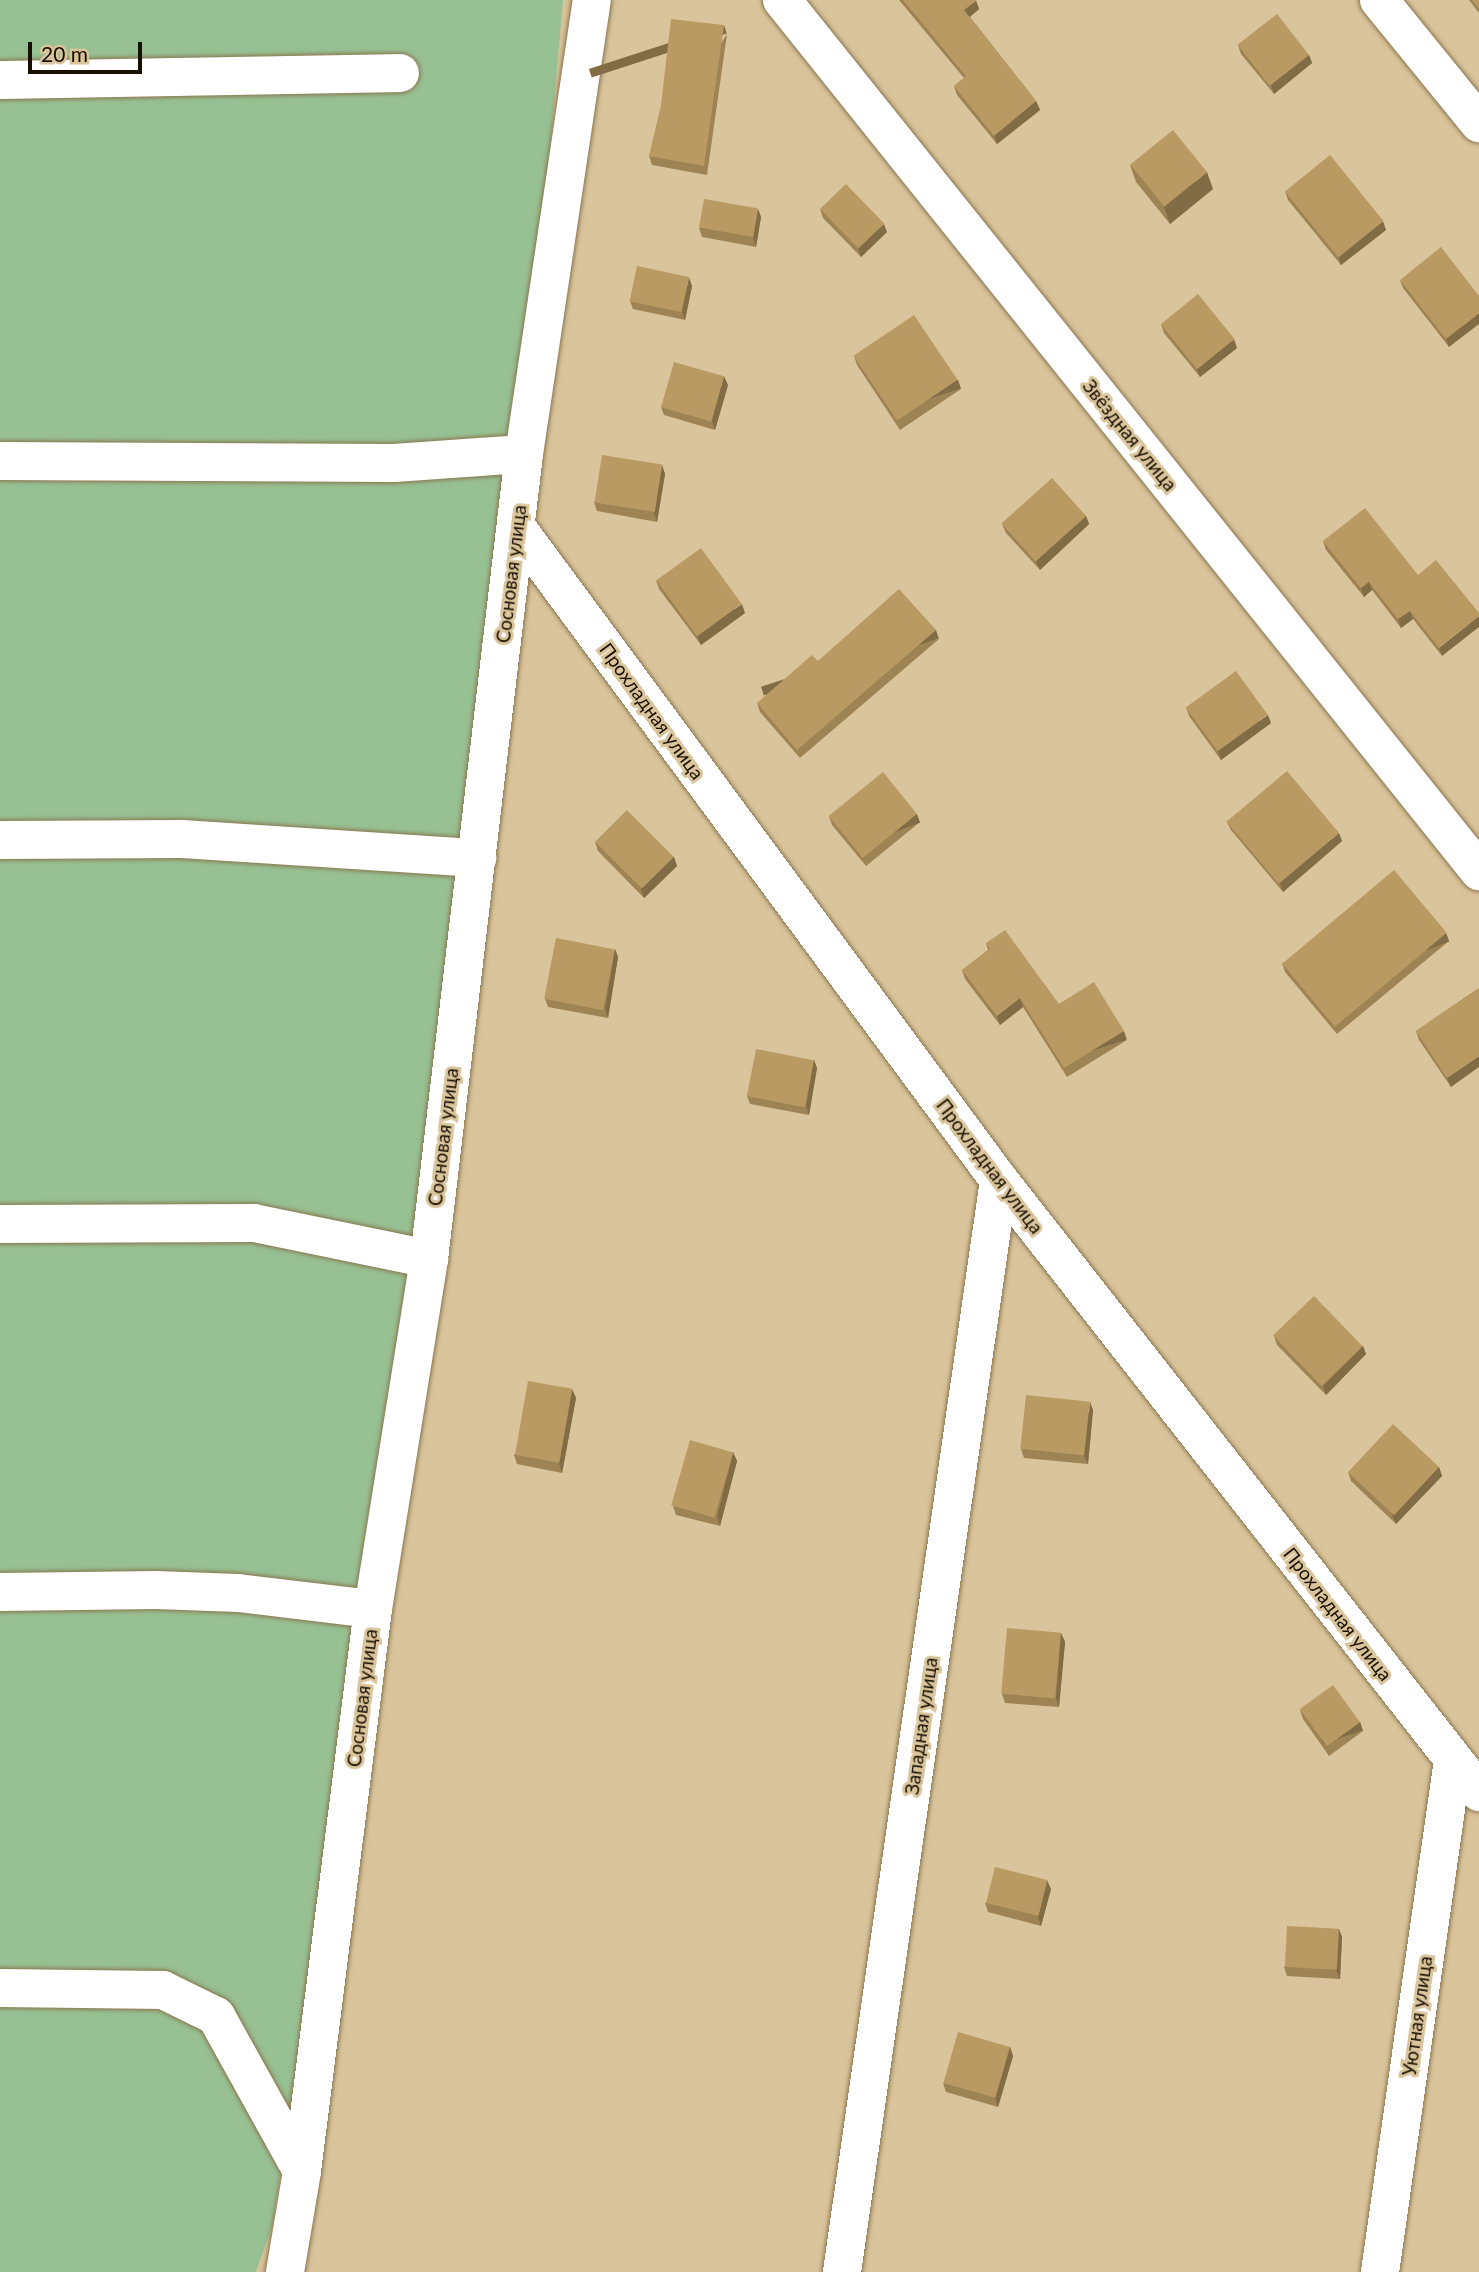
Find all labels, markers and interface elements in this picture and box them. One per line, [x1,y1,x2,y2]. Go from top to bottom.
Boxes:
scale bar [32,28,145,72]
text: 20 m [41,41,88,66]
street label: Звёздная улица [1078,375,1182,495]
street label: Сосновая улица [491,504,531,644]
street label: Прохладная улица [595,638,709,784]
street label: Сосновая улица [423,1067,463,1207]
street label: Прохладная улица [932,1094,1048,1238]
street label: Прохладная улица [1279,1543,1397,1685]
street label: Сосновая улица [342,1628,382,1768]
street label: Западная улица [900,1656,942,1796]
street label: Уютная улица [1397,1955,1437,2077]

